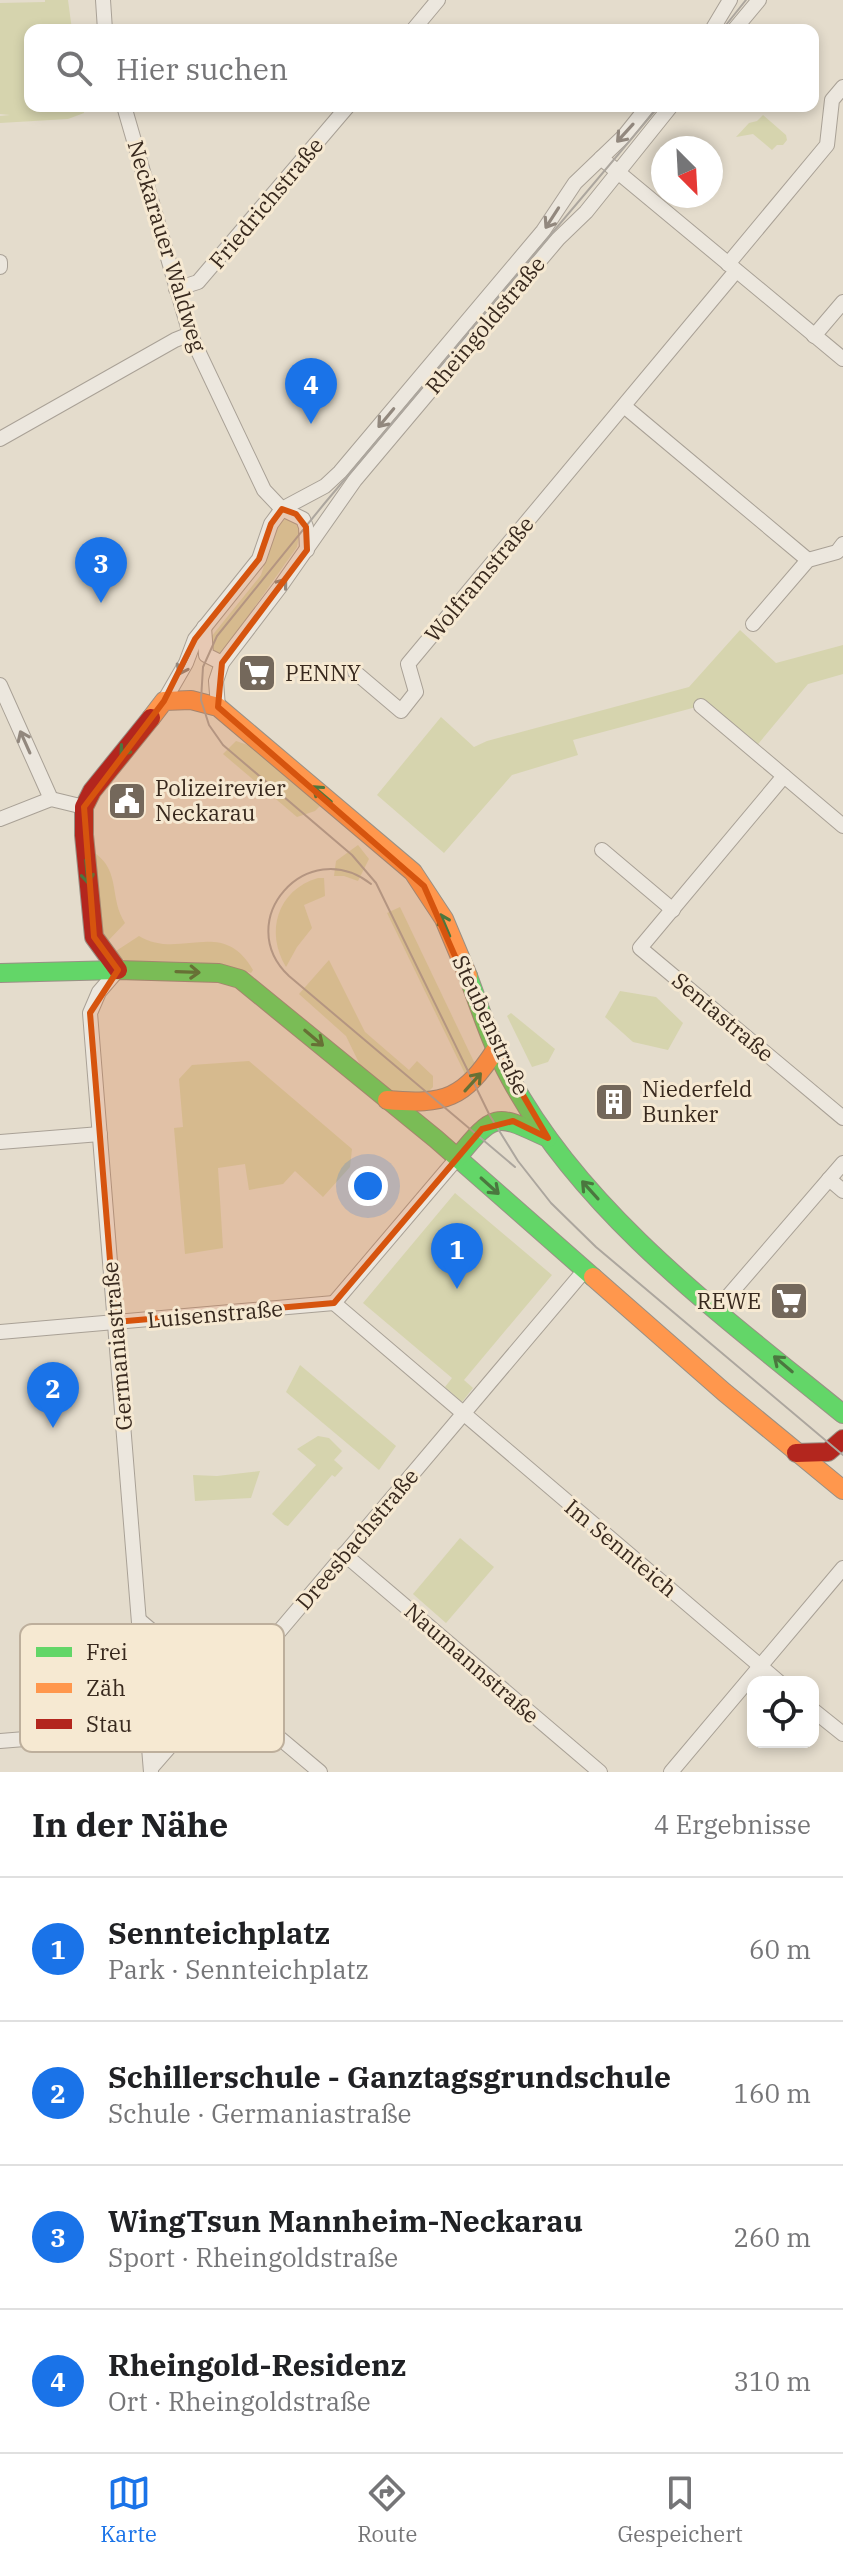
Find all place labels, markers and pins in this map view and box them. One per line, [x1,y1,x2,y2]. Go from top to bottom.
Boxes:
pin: 4 [285,358,337,424]
pin: 3 [75,537,127,603]
supermarket icon: PENNY [236,652,278,694]
place label: PENNY [285,658,361,687]
place label: Polizeirevier Neckarau [155,773,286,827]
public building icon: Polizeirevier Neckarau [106,780,148,822]
place label: Niederfeld Bunker [642,1074,752,1128]
building icon: Niederfeld Bunker [593,1081,635,1123]
pin: 1 [431,1223,483,1289]
supermarket icon: REWE [768,1280,810,1322]
place label: REWE [697,1286,761,1315]
pin: 2 [27,1362,79,1428]

